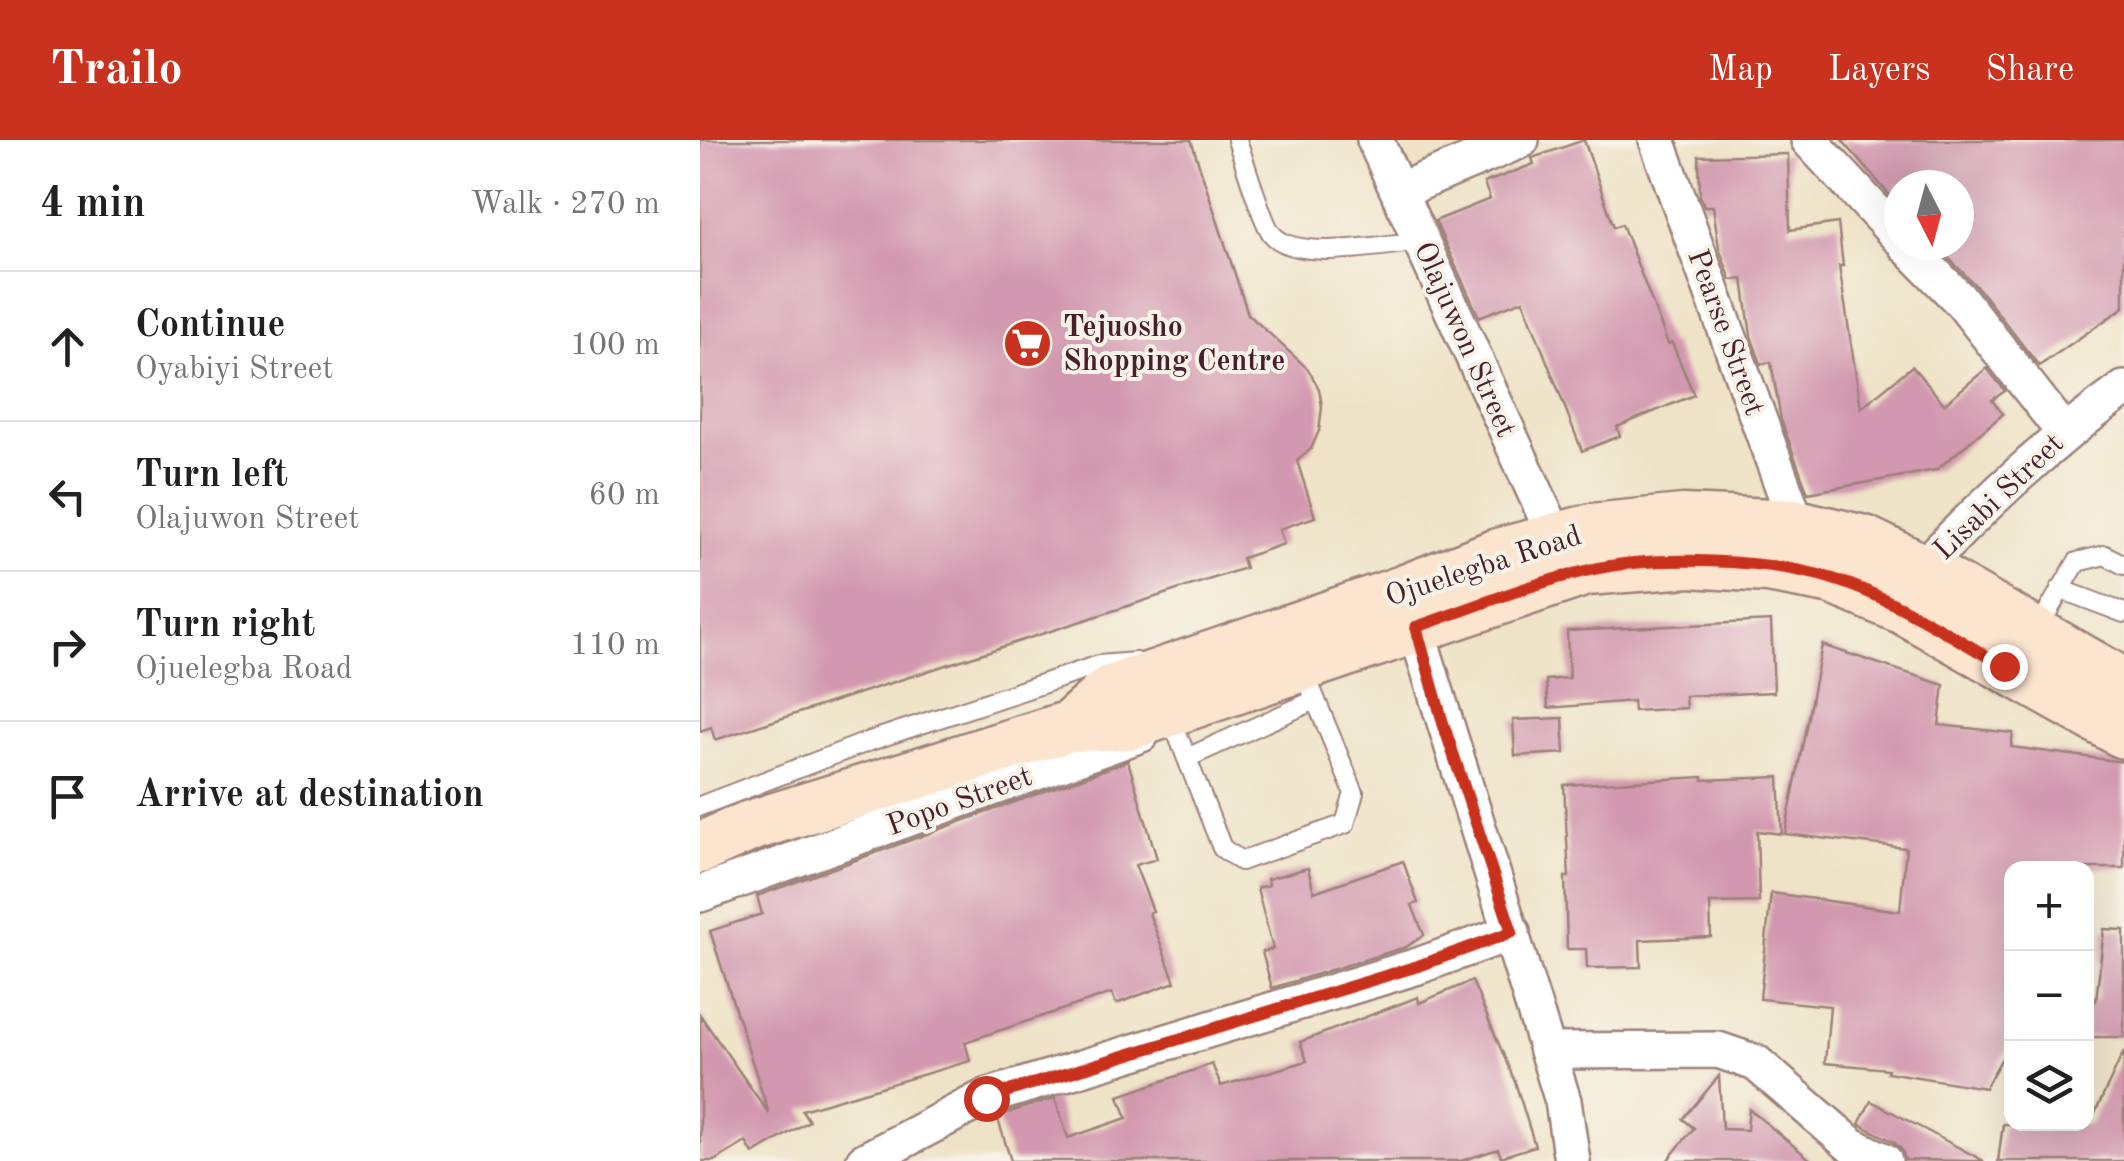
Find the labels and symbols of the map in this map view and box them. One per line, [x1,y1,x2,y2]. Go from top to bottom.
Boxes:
north arrow [1884,170,1974,260]
street label: Olajuwon Street [1408,238,1521,442]
street label: Pearse Street [1681,246,1769,420]
place label: Tejuosho Shopping Centre [1063,313,1285,377]
supermarket icon: Tejuosho Shopping Centre [1002,317,1054,369]
street label: Lisabi Street [1929,429,2070,566]
street label: Ojuelegba Road [1382,521,1585,613]
route end [1982,644,2028,690]
street label: Popo Street [883,762,1036,842]
route start [964,1076,1010,1122]

